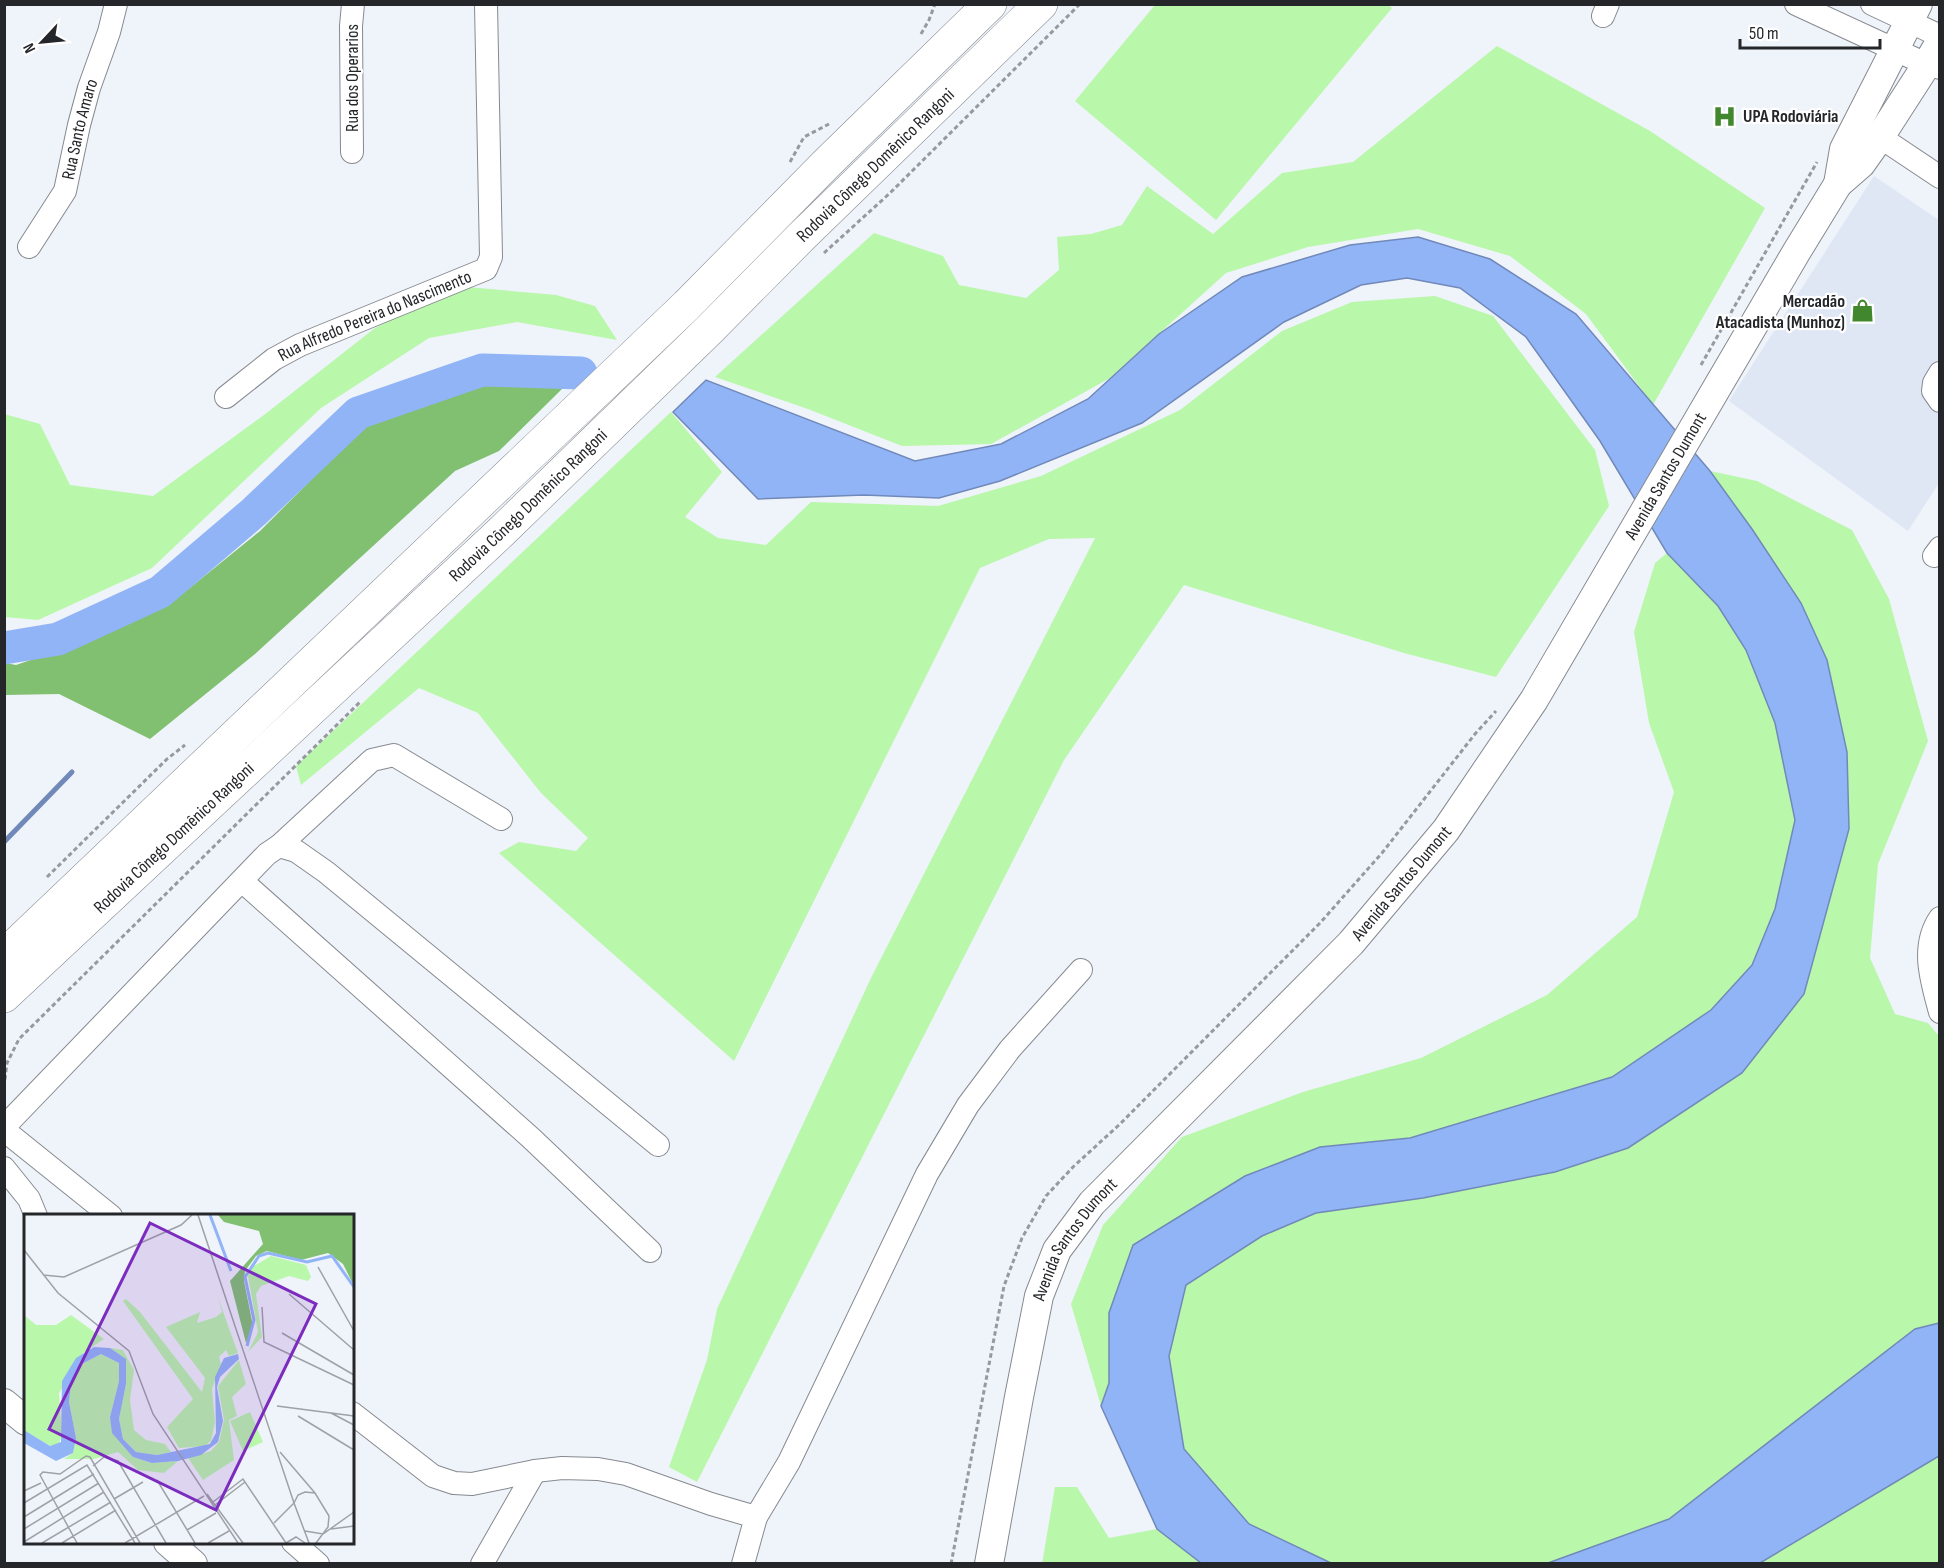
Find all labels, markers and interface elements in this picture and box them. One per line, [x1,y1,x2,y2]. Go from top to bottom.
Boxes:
north arrow [12,12,72,72]
scale bar [1740,12,1880,50]
text: 50 m [1749,23,1779,44]
street label: Rua dos Operarios [342,24,363,132]
text: N [19,40,40,56]
street label: Rua Santo Amaro [57,76,102,181]
street label: Rodovia Cônego Domênico Rangoni [792,84,958,246]
hospital icon: UPA Rodoviária [1712,103,1738,129]
place label: UPA Rodoviária [1743,106,1838,127]
street label: Rua Alfredo Pereira do Nascimento [274,266,474,365]
place label: Mercadão Atacadista (Munhoz) [1715,291,1845,333]
shop icon: Mercadão Atacadista (Munhoz) [1850,298,1876,324]
street label: Avenida Santos Dumont [1619,408,1711,544]
street label: Rodovia Cônego Domênico Rangoni [444,424,611,586]
street label: Rodovia Cônego Domênico Rangoni [89,758,258,917]
street label: Avenida Santos Dumont [1347,821,1456,945]
street label: Avenida Santos Dumont [1028,1173,1122,1303]
inset map [24,1214,354,1544]

